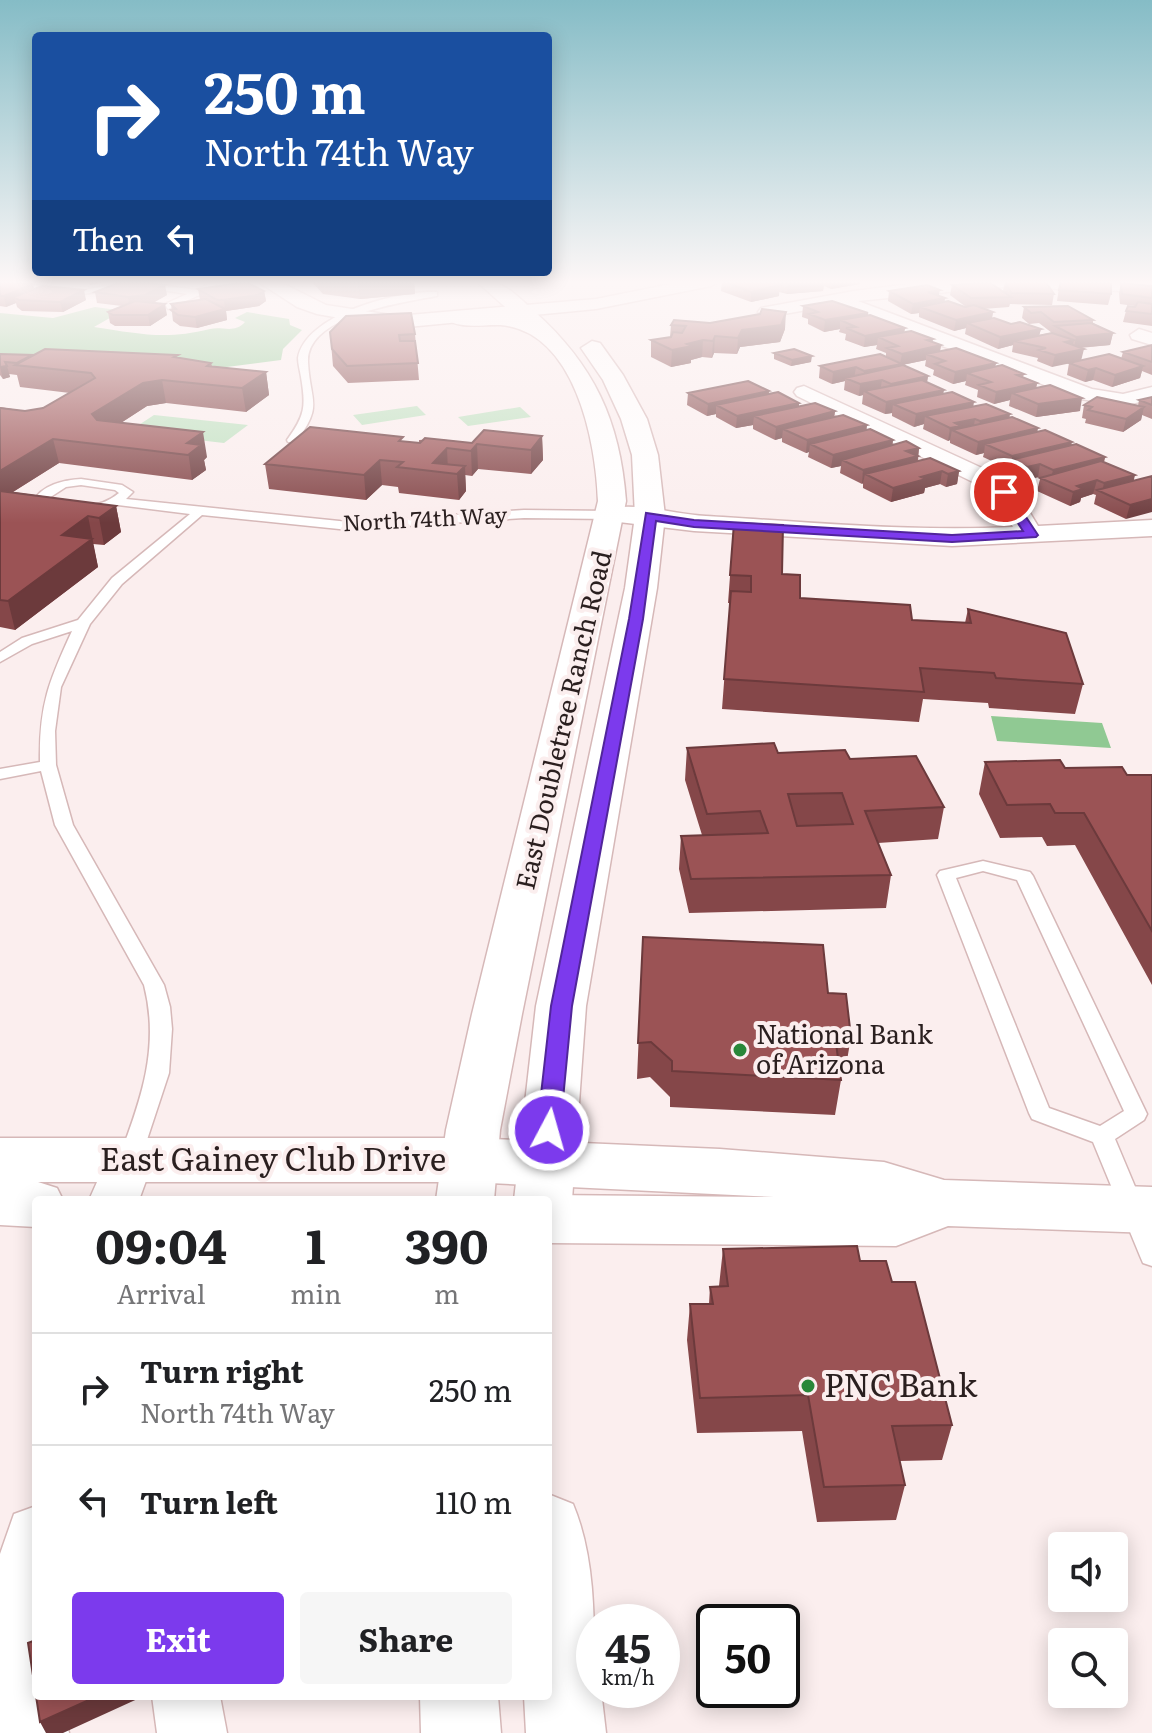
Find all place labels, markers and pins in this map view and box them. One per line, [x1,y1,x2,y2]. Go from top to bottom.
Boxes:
pin [970,458,1038,526]
place label: National Bank of Arizona [756,1013,934,1082]
marker: National Bank of Arizona [731,1041,749,1059]
place label: PNC Bank [824,1359,978,1407]
marker: PNC Bank [799,1377,817,1395]

